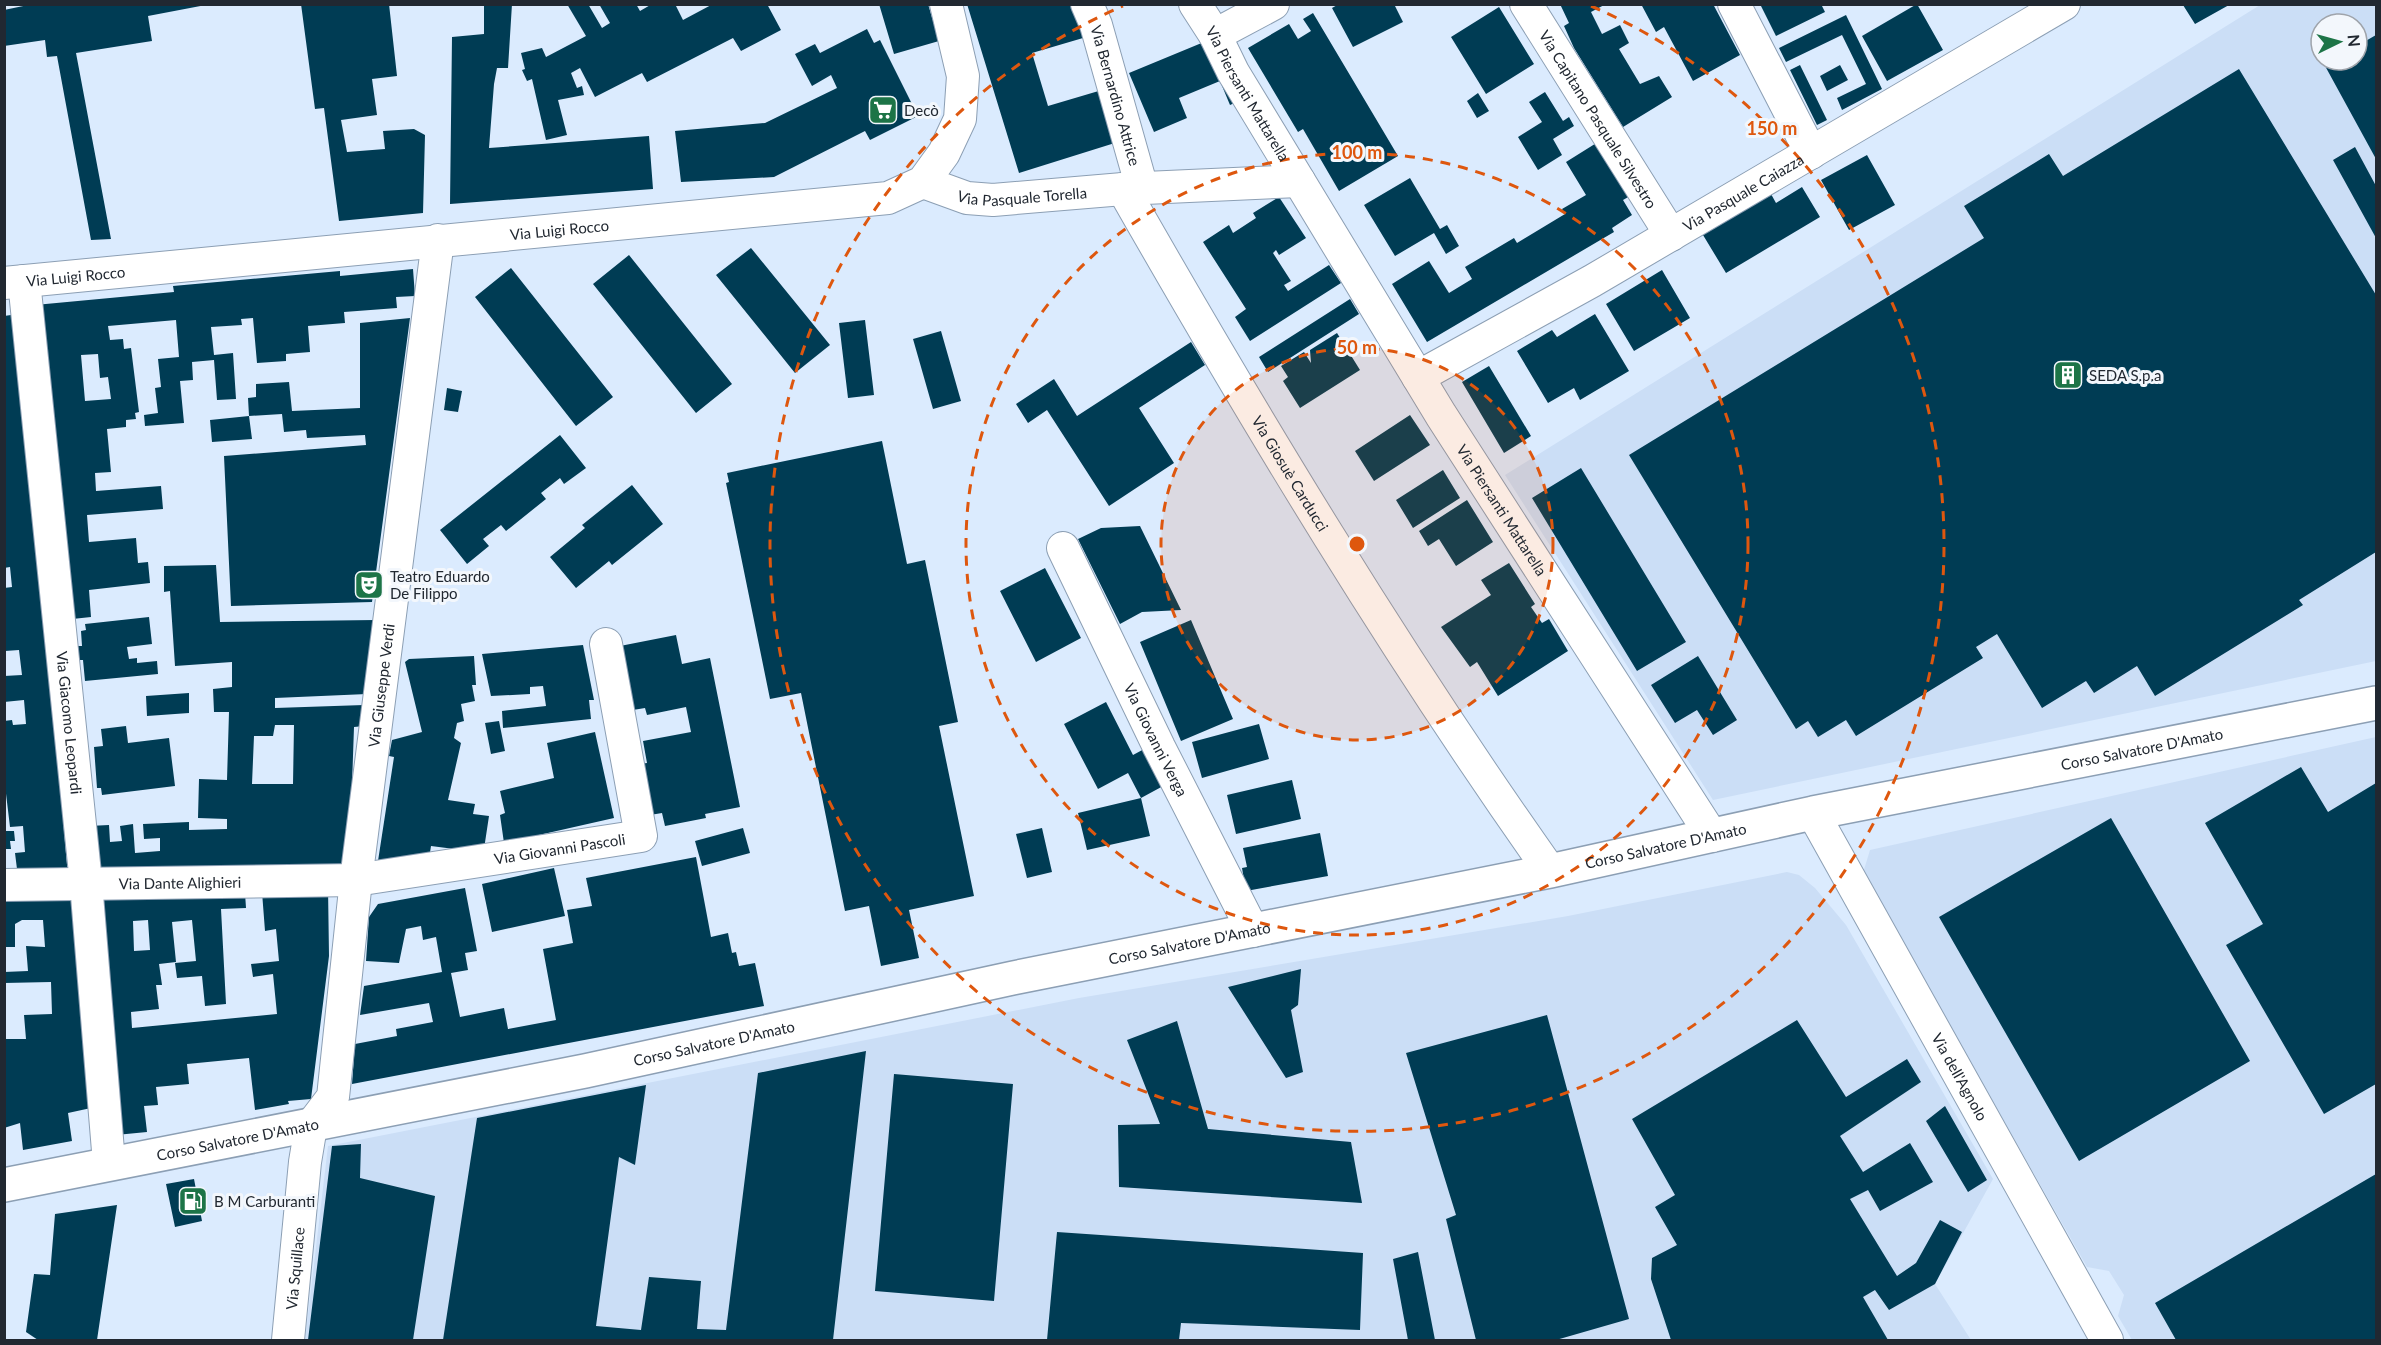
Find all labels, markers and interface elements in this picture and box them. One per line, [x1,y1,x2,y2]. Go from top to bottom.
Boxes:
north arrow [2309,12,2369,72]
street label: Via Piersanti Mattarella [1202,22,1294,164]
street label: Via Bernardino Attrice [1087,23,1144,168]
street label: Via Capitano Pasquale Silvestro [1536,27,1661,212]
text: N [2344,34,2364,48]
supermarket icon: Decò [867,94,899,126]
place label: Decò [904,101,939,119]
text: 150 m [1747,117,1797,139]
text: 100 m [1332,141,1382,163]
street label: Via Pasquale Caiazza [1680,150,1807,235]
street label: Via Pasquale Torella [955,183,1088,209]
street label: Via Luigi Rocco [509,216,610,243]
street label: Via Luigi Rocco [25,262,126,290]
text: 50 m [1337,336,1377,358]
building icon: SEDA S.p.a [2052,359,2084,391]
place label: SEDA S.p.a [2089,366,2162,384]
street label: Via Giosuè Carducci [1248,412,1332,534]
street label: Via Piersanti Mattarella [1453,441,1551,579]
centre of rings [1347,534,1367,554]
place label: Teatro Eduardo De Filippo [390,567,490,602]
theatre icon: Teatro Eduardo De Filippo [353,569,385,601]
street label: Via Giuseppe Verdi [364,623,398,748]
street label: Via Giacomo Leopardi [53,650,86,795]
street label: Via Giovanni Verga [1120,680,1192,799]
street label: Corso Salvatore D'Amato [2059,724,2224,773]
street label: Corso Salvatore D'Amato [1583,819,1748,872]
street label: Via Giovanni Pascoli [493,830,626,868]
street label: Via Dante Alighieri [119,873,241,892]
street label: Corso Salvatore D'Amato [1107,918,1272,968]
street label: Corso Salvatore D'Amato [631,1017,796,1069]
street label: Via dell'Agnolo [1928,1030,1992,1124]
street label: Corso Salvatore D'Amato [155,1114,320,1164]
fuel station icon: B M Carburanti [177,1185,209,1217]
place label: B M Carburanti [214,1192,315,1210]
street label: Via Squillace [282,1226,308,1311]

